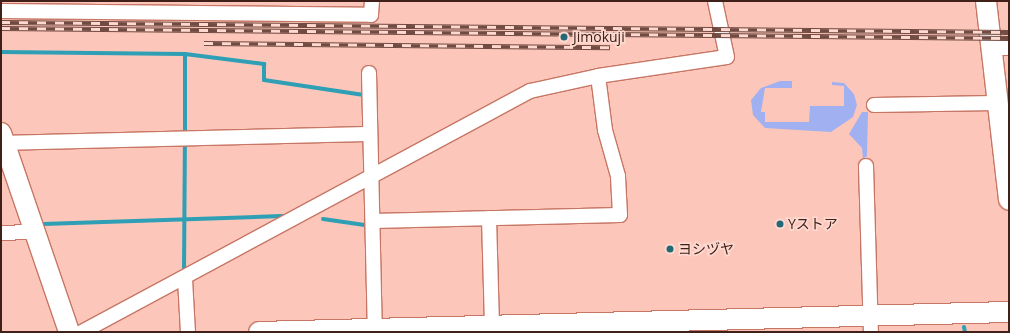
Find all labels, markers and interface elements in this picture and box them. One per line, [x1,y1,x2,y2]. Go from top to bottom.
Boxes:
place label: Jimokuji [573,29,625,45]
marker: Jimokuji [558,31,570,43]
place label: Yストア [788,216,838,232]
marker: Yストア [775,219,785,229]
place label: ヨシヅヤ [678,241,734,257]
marker: ヨシヅヤ [665,244,675,254]

